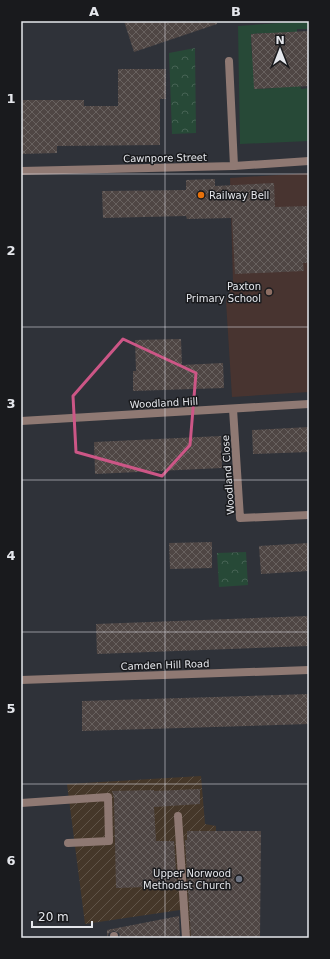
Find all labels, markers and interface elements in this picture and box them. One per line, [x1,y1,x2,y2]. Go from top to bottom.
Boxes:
text: A [89,4,99,19]
text: B [231,4,241,19]
north arrow [260,30,300,70]
text: N [275,34,285,47]
text: 1 [6,91,16,106]
street label: Cawnpore Street [123,152,207,164]
marker: Railway Bell [196,190,206,200]
place label: Railway Bell [209,190,269,201]
text: 2 [6,243,16,258]
place label: Paxton Primary School [186,281,261,304]
marker: Paxton Primary School [264,287,274,297]
text: 3 [6,396,16,411]
street label: Woodland Hill [130,396,198,410]
street label: Woodland Close [220,435,236,515]
text: 4 [6,548,16,563]
street label: Camden Hill Road [120,658,210,672]
text: 5 [6,701,16,716]
text: 6 [6,853,16,868]
place label: Upper Norwood Methodist Church [143,868,231,891]
marker: Upper Norwood Methodist Church [234,874,244,884]
scale bar [32,903,92,929]
text: 20 m [38,910,69,924]

